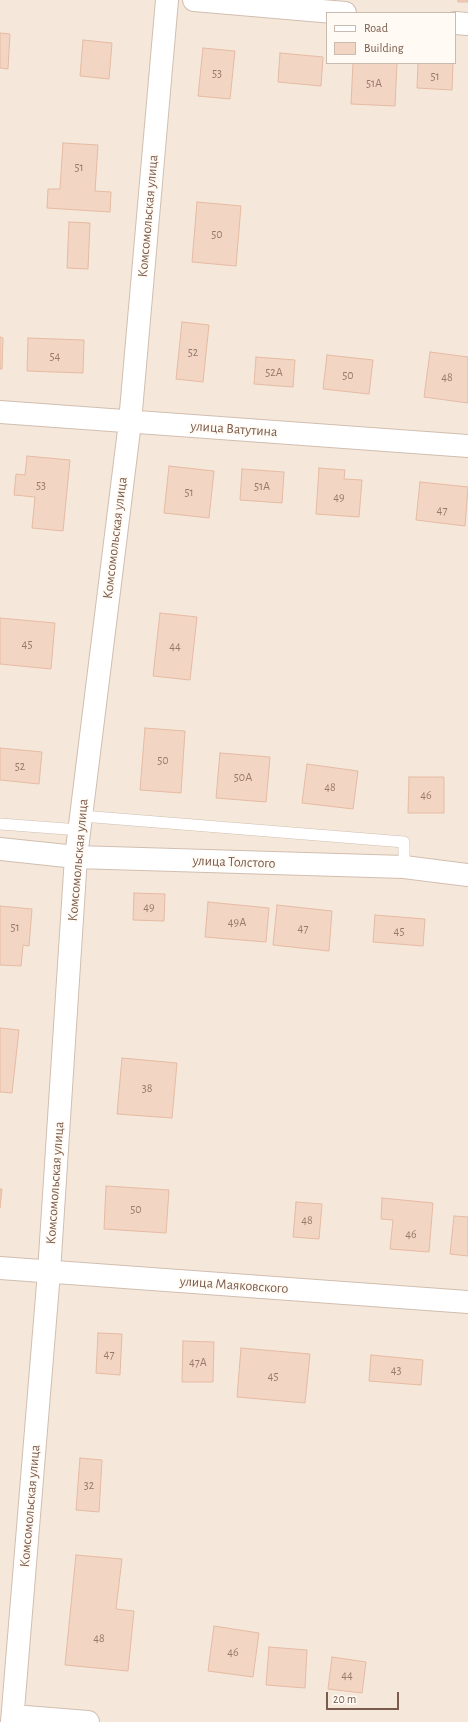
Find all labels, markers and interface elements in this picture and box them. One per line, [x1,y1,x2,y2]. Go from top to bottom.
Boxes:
legend [326,12,456,64]
text: Road [364,22,388,34]
text: Building [364,42,404,54]
house number: 53 [212,66,222,80]
house number: 51 [430,69,440,83]
house number: 51А [366,76,382,90]
street label: Комсомольская улица [134,154,162,278]
house number: 51 [74,160,84,174]
house number: 50 [211,227,223,241]
house number: 52 [188,345,198,359]
house number: 54 [50,349,60,363]
house number: 52А [265,365,283,379]
house number: 50 [342,368,354,382]
house number: 48 [441,370,453,384]
street label: улица Ватутина [190,418,278,440]
street label: Комсомольская улица [99,476,131,600]
house number: 53 [36,478,46,492]
house number: 51А [254,479,270,493]
house number: 51 [184,485,194,499]
house number: 49 [333,490,345,504]
house number: 47 [437,503,447,517]
house number: 45 [22,637,32,651]
house number: 44 [169,639,181,653]
house number: 50 [157,753,169,767]
house number: 52 [15,759,25,773]
house number: 50А [234,770,252,784]
house number: 48 [324,780,336,794]
house number: 46 [420,788,432,802]
street label: Комсомольская улица [64,798,92,922]
street label: улица Толстого [192,852,276,872]
house number: 49 [143,900,155,914]
house number: 49А [228,915,246,929]
house number: 51 [10,920,20,934]
house number: 47 [298,921,308,935]
house number: 45 [394,924,404,938]
house number: 38 [142,1081,152,1095]
street label: Комсомольская улица [42,1121,68,1245]
house number: 50 [130,1202,142,1216]
house number: 48 [301,1213,313,1227]
house number: 46 [405,1227,417,1241]
street label: улица Маяковского [179,1273,289,1297]
house number: 47 [104,1347,114,1361]
house number: 47А [189,1355,207,1369]
house number: 43 [391,1363,401,1377]
house number: 45 [268,1369,278,1383]
street label: Комсомольская улица [16,1444,44,1568]
house number: 32 [84,1478,94,1492]
house number: 48 [93,1631,105,1645]
house number: 46 [227,1645,239,1659]
house number: 44 [341,1668,353,1682]
scale bar [328,1684,401,1710]
text: 20 m [333,1693,356,1705]

